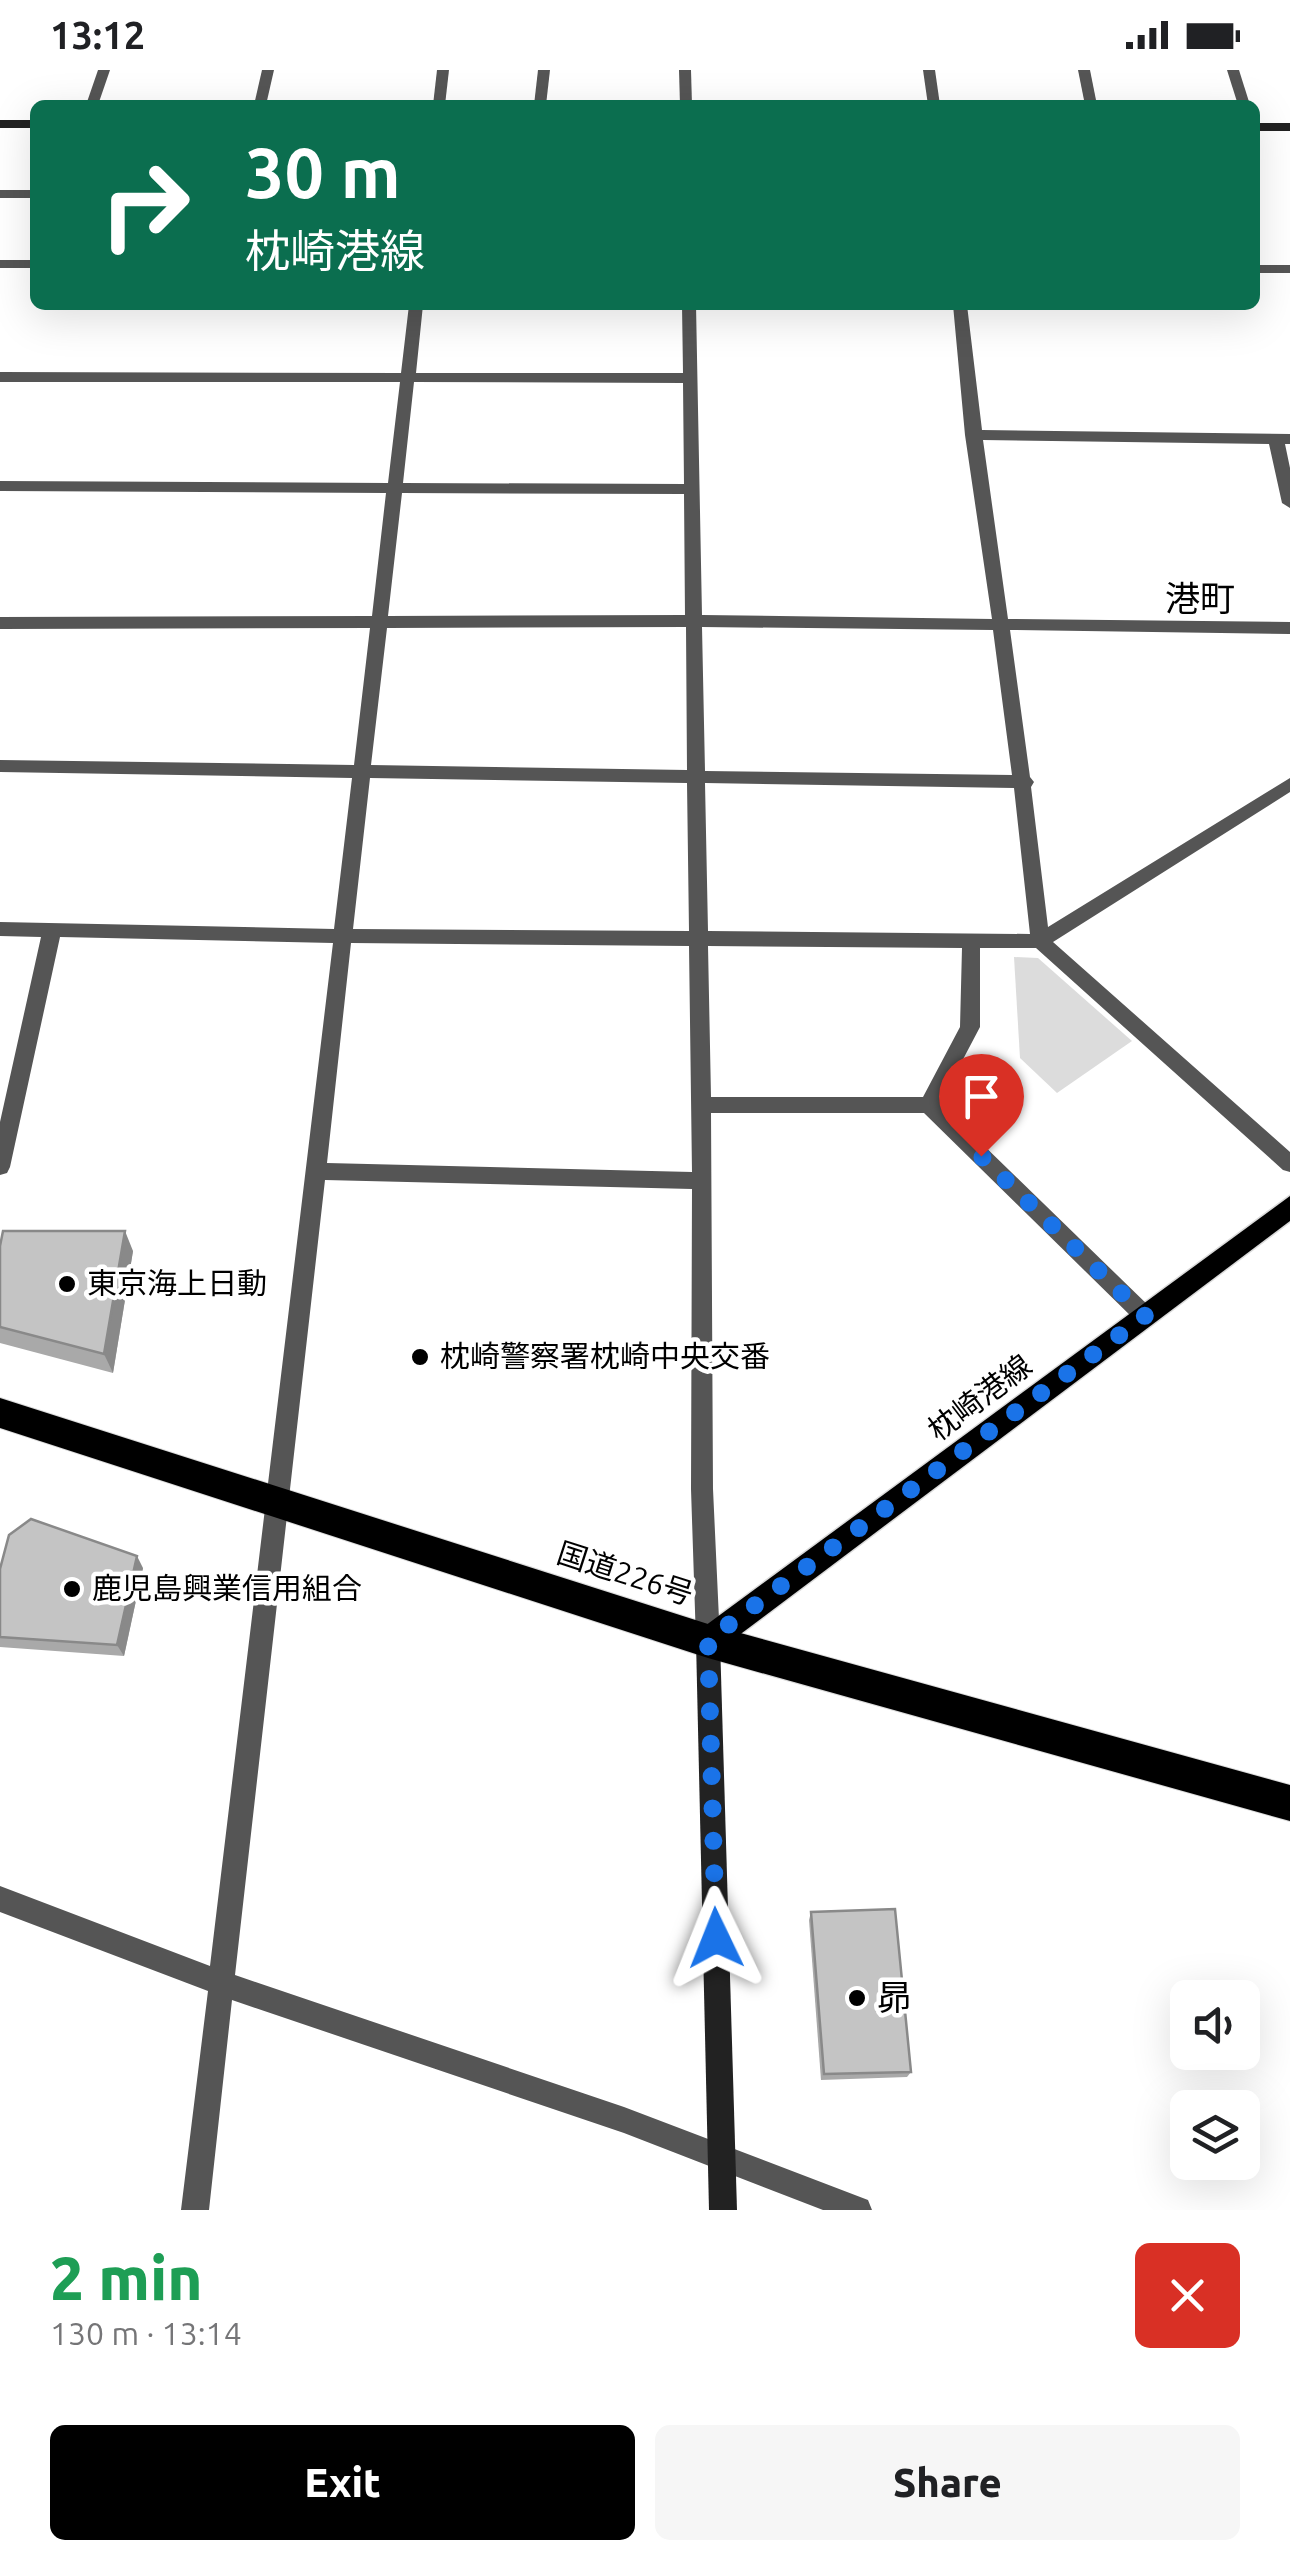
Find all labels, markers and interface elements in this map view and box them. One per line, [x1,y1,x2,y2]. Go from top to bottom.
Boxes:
text: 13:12 [50,14,145,56]
text: 30 m [245,133,401,211]
icon: right [80,140,210,270]
text: 枕崎港線 [245,225,425,276]
district label: 港町 [1165,578,1235,618]
pin [939,1054,1024,1157]
icon: arrive [954,1069,1009,1124]
place label: 東京海上日動 [87,1266,267,1300]
marker: 東京海上日動 [56,1273,78,1295]
place label: 枕崎警察署枕崎中央交番 [440,1339,770,1373]
marker: 枕崎警察署枕崎中央交番 [409,1346,431,1368]
street label: 枕崎港線 [921,1348,1038,1447]
street label: 国道226号 [553,1535,698,1611]
place label: 鹿児島興業信用組合 [92,1571,362,1605]
marker: 鹿児島興業信用組合 [61,1578,83,1600]
position arrow [664,1886,768,1990]
place label: 昴 [877,1977,912,2017]
map controls [1170,1980,1260,2180]
button: sound [1170,1980,1260,2070]
marker: 昴 [846,1987,868,2009]
button: layers [1170,2090,1260,2180]
button: close [1135,2243,1240,2348]
text: 2 min [50,2244,203,2311]
text: 130 m · 13:14 [50,2315,242,2351]
button: Exit [50,2425,635,2540]
button: Share [655,2425,1240,2540]

